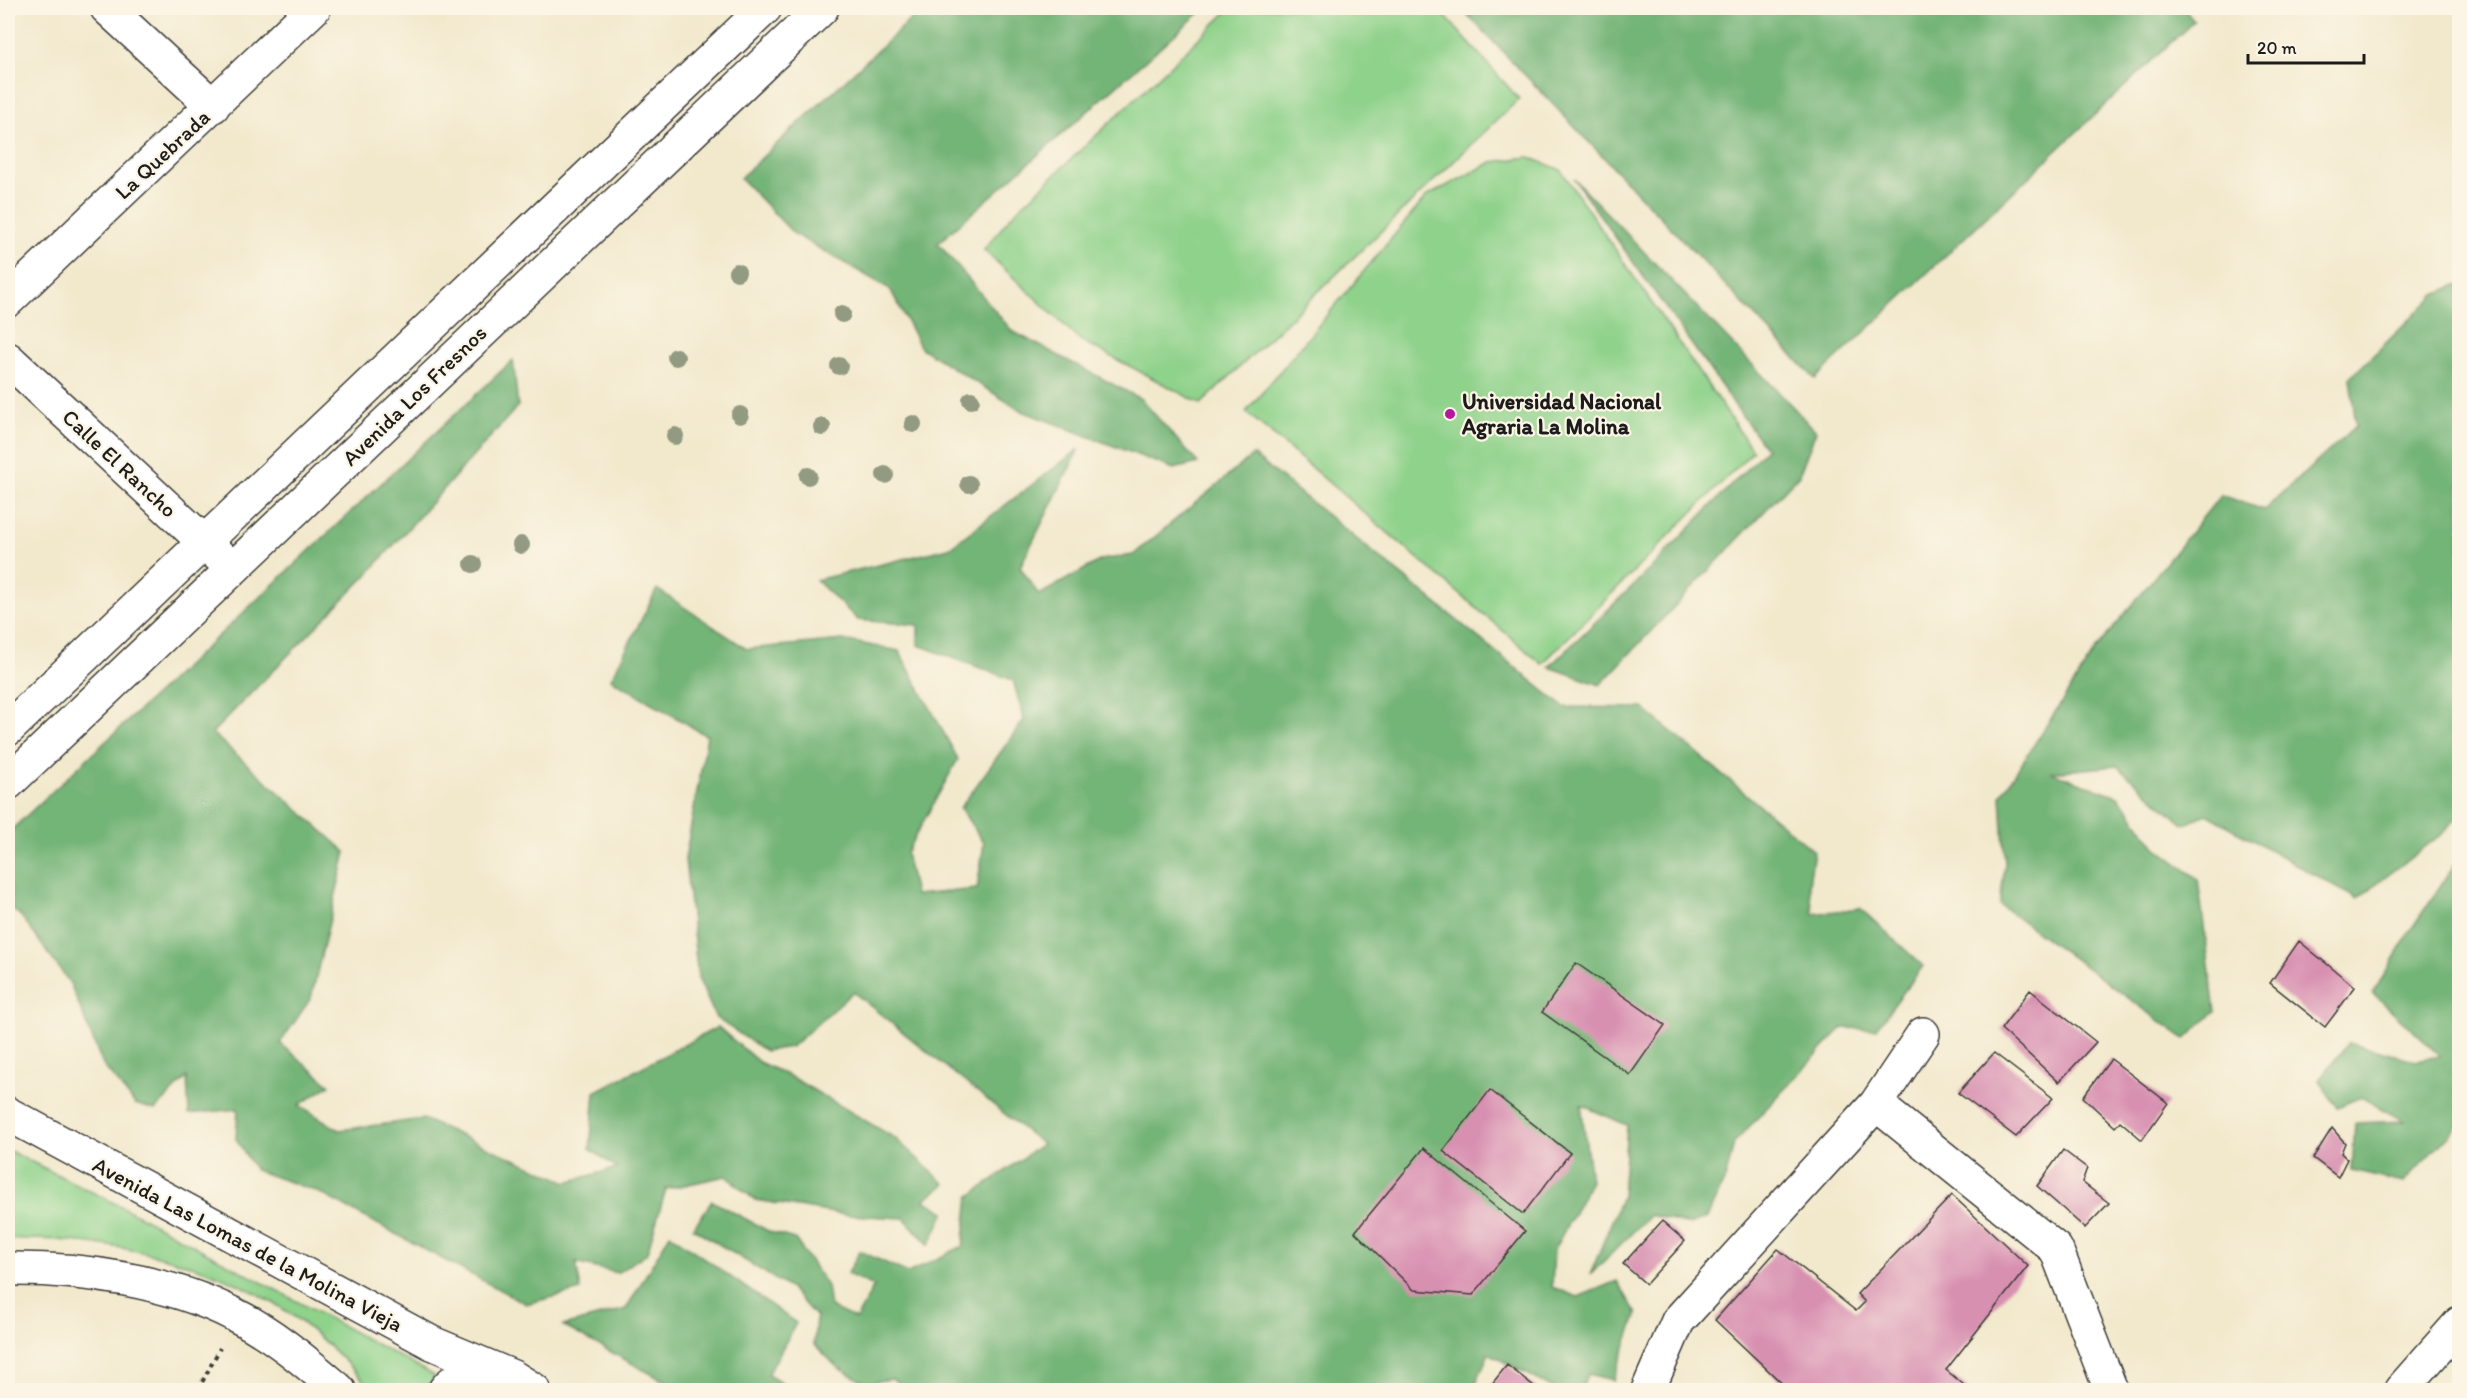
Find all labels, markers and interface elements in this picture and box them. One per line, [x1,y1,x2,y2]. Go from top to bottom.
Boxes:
scale bar [2248,27,2364,65]
text: 20 m [2257,37,2297,59]
street label: La Quebrada [109,103,216,205]
street label: Avenida Los Fresnos [336,319,492,471]
place label: Universidad Nacional Agraria La Molina [1461,388,1662,440]
street label: Calle El Rancho [57,403,183,523]
marker: Universidad Nacional Agraria La Molina [1443,407,1457,421]
street label: Avenida Las Lomas de la Molina Vieja [88,1151,407,1338]

